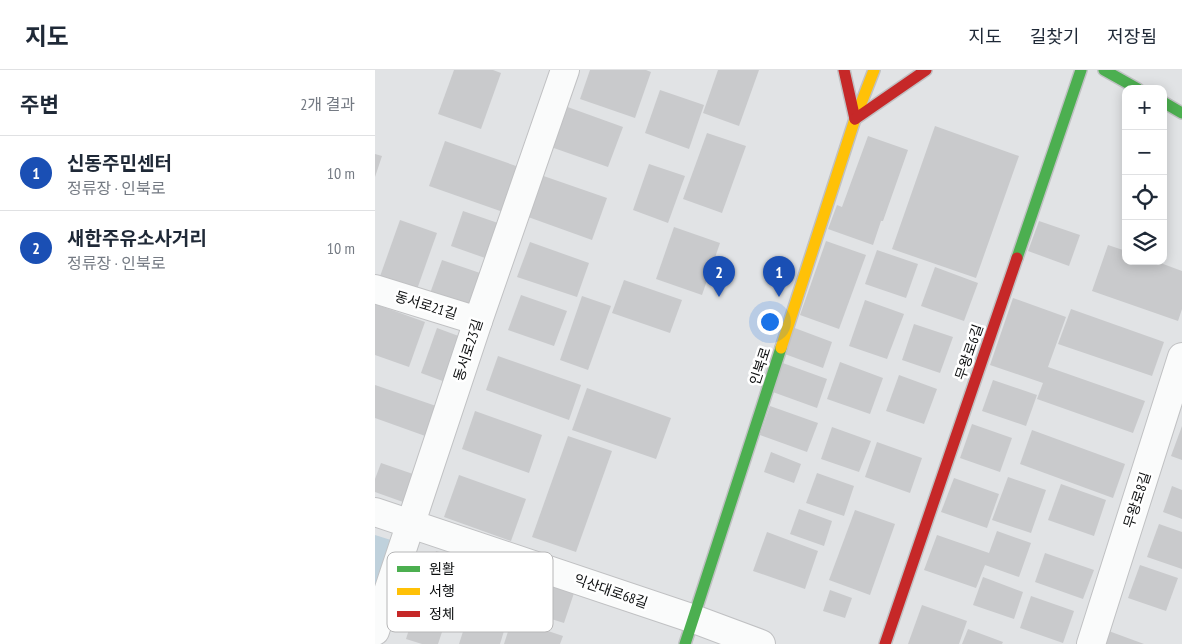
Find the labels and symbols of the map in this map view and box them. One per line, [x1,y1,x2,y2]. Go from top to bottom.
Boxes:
pin: 2 [703,256,735,297]
pin: 1 [763,256,795,297]
street label: 동서로21길 [393,287,459,323]
your location [757,309,783,335]
street label: 동서로23길 [450,317,486,383]
street label: 무왕로6길 [951,322,987,382]
street label: 인북로 [745,345,775,387]
street label: 무왕로8길 [1120,470,1154,530]
legend [387,552,553,632]
text: 원활 [429,560,455,578]
street label: 익산대로68길 [572,570,650,612]
text: 서행 [429,582,455,600]
text: 정체 [429,605,455,623]

